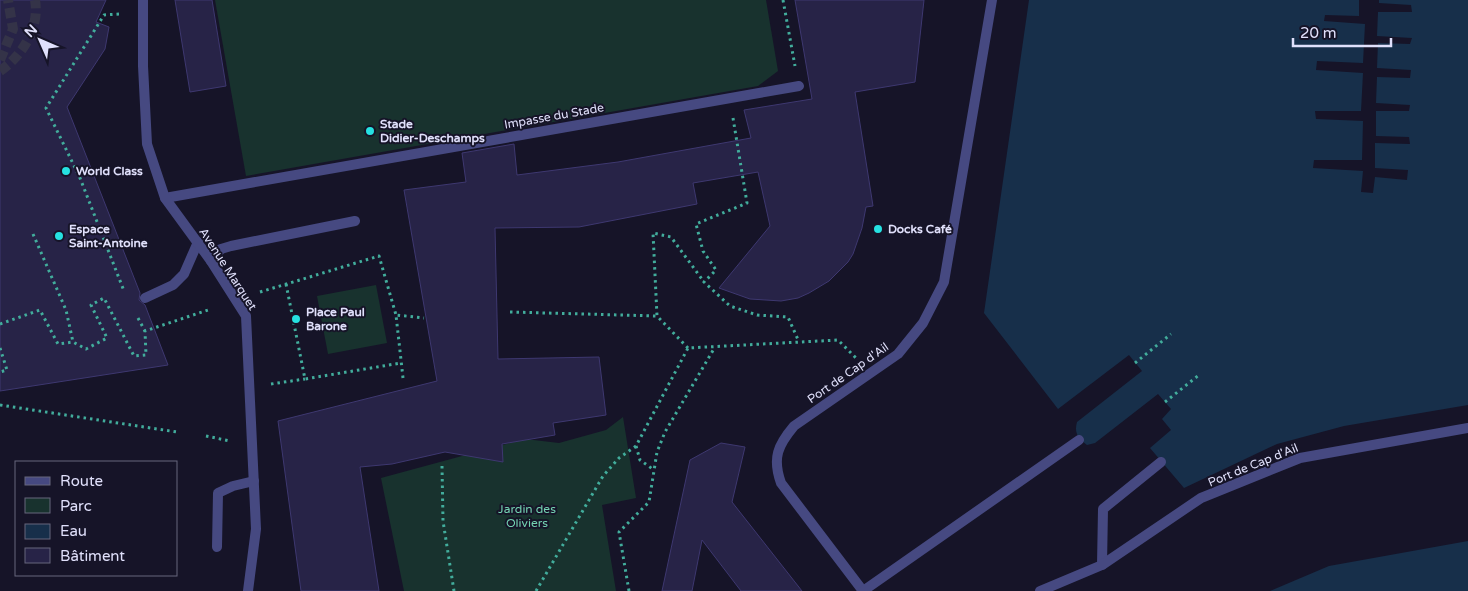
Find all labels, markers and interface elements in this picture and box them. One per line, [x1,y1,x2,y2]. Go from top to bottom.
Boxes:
north arrow [15,15,65,65]
scale bar [1293,15,1390,47]
text: N [21,21,41,41]
text: 20 m [1300,24,1337,42]
street label: Impasse du Stade [503,100,605,132]
place label: Stade Didier-Deschamps [380,117,485,146]
marker: Stade Didier-Deschamps [364,125,376,137]
place label: World Class [76,164,143,178]
marker: World Class [60,165,72,177]
place label: Espace Saint-Antoine [69,222,148,250]
place label: Docks Café [888,222,952,236]
marker: Docks Café [872,223,884,235]
street label: Avenue Marquet [196,225,260,313]
marker: Espace Saint-Antoine [53,230,65,242]
place label: Place Paul Barone [306,305,365,333]
marker: Place Paul Barone [290,313,302,325]
street label: Port de Cap d'Ail [805,340,891,406]
street label: Port de Cap d'Ail [1206,441,1300,489]
legend [15,461,178,576]
text: Route [60,472,103,490]
text: Parc [60,497,92,515]
park label: Jardin des Oliviers [498,502,556,530]
text: Eau [60,522,87,540]
text: Bâtiment [60,547,125,565]

